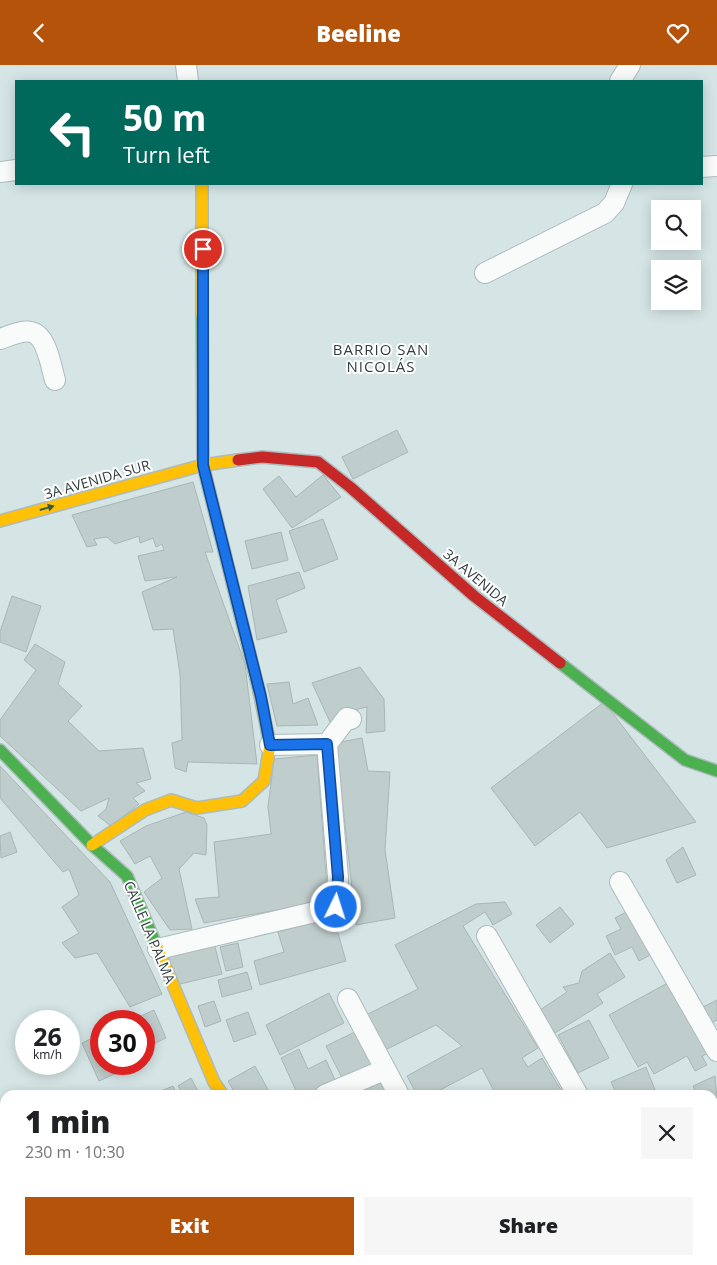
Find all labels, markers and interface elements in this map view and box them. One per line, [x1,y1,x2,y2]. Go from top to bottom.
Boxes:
text: Beeline [316,18,401,48]
icon: back [25,19,53,47]
icon: heart [664,19,692,47]
text: 50 m [123,94,206,141]
icon: left [40,100,105,165]
text: Turn left [123,139,210,169]
map controls [651,200,701,310]
button: search [651,200,701,250]
pin [182,228,224,270]
icon: arrive [189,235,217,263]
button: layers [651,260,701,310]
district label: BARRIO SAN NICOLÁS [333,339,429,376]
street label: 3A AVENIDA SUR [42,455,152,503]
one-way arrow [40,504,55,512]
street label: 3A AVENIDA [440,544,512,610]
street label: CALLE LA PALMA [120,878,180,986]
position arrow [309,880,361,932]
speed limit sign: 30 [90,1010,155,1075]
text: 26 [33,1019,62,1053]
text: km/h [33,1046,62,1063]
text: 1 min [25,1101,110,1142]
button: close [641,1107,693,1159]
text: 230 m · 10:30 [25,1141,125,1163]
button: Exit [25,1197,354,1255]
button: Share [364,1197,693,1255]

